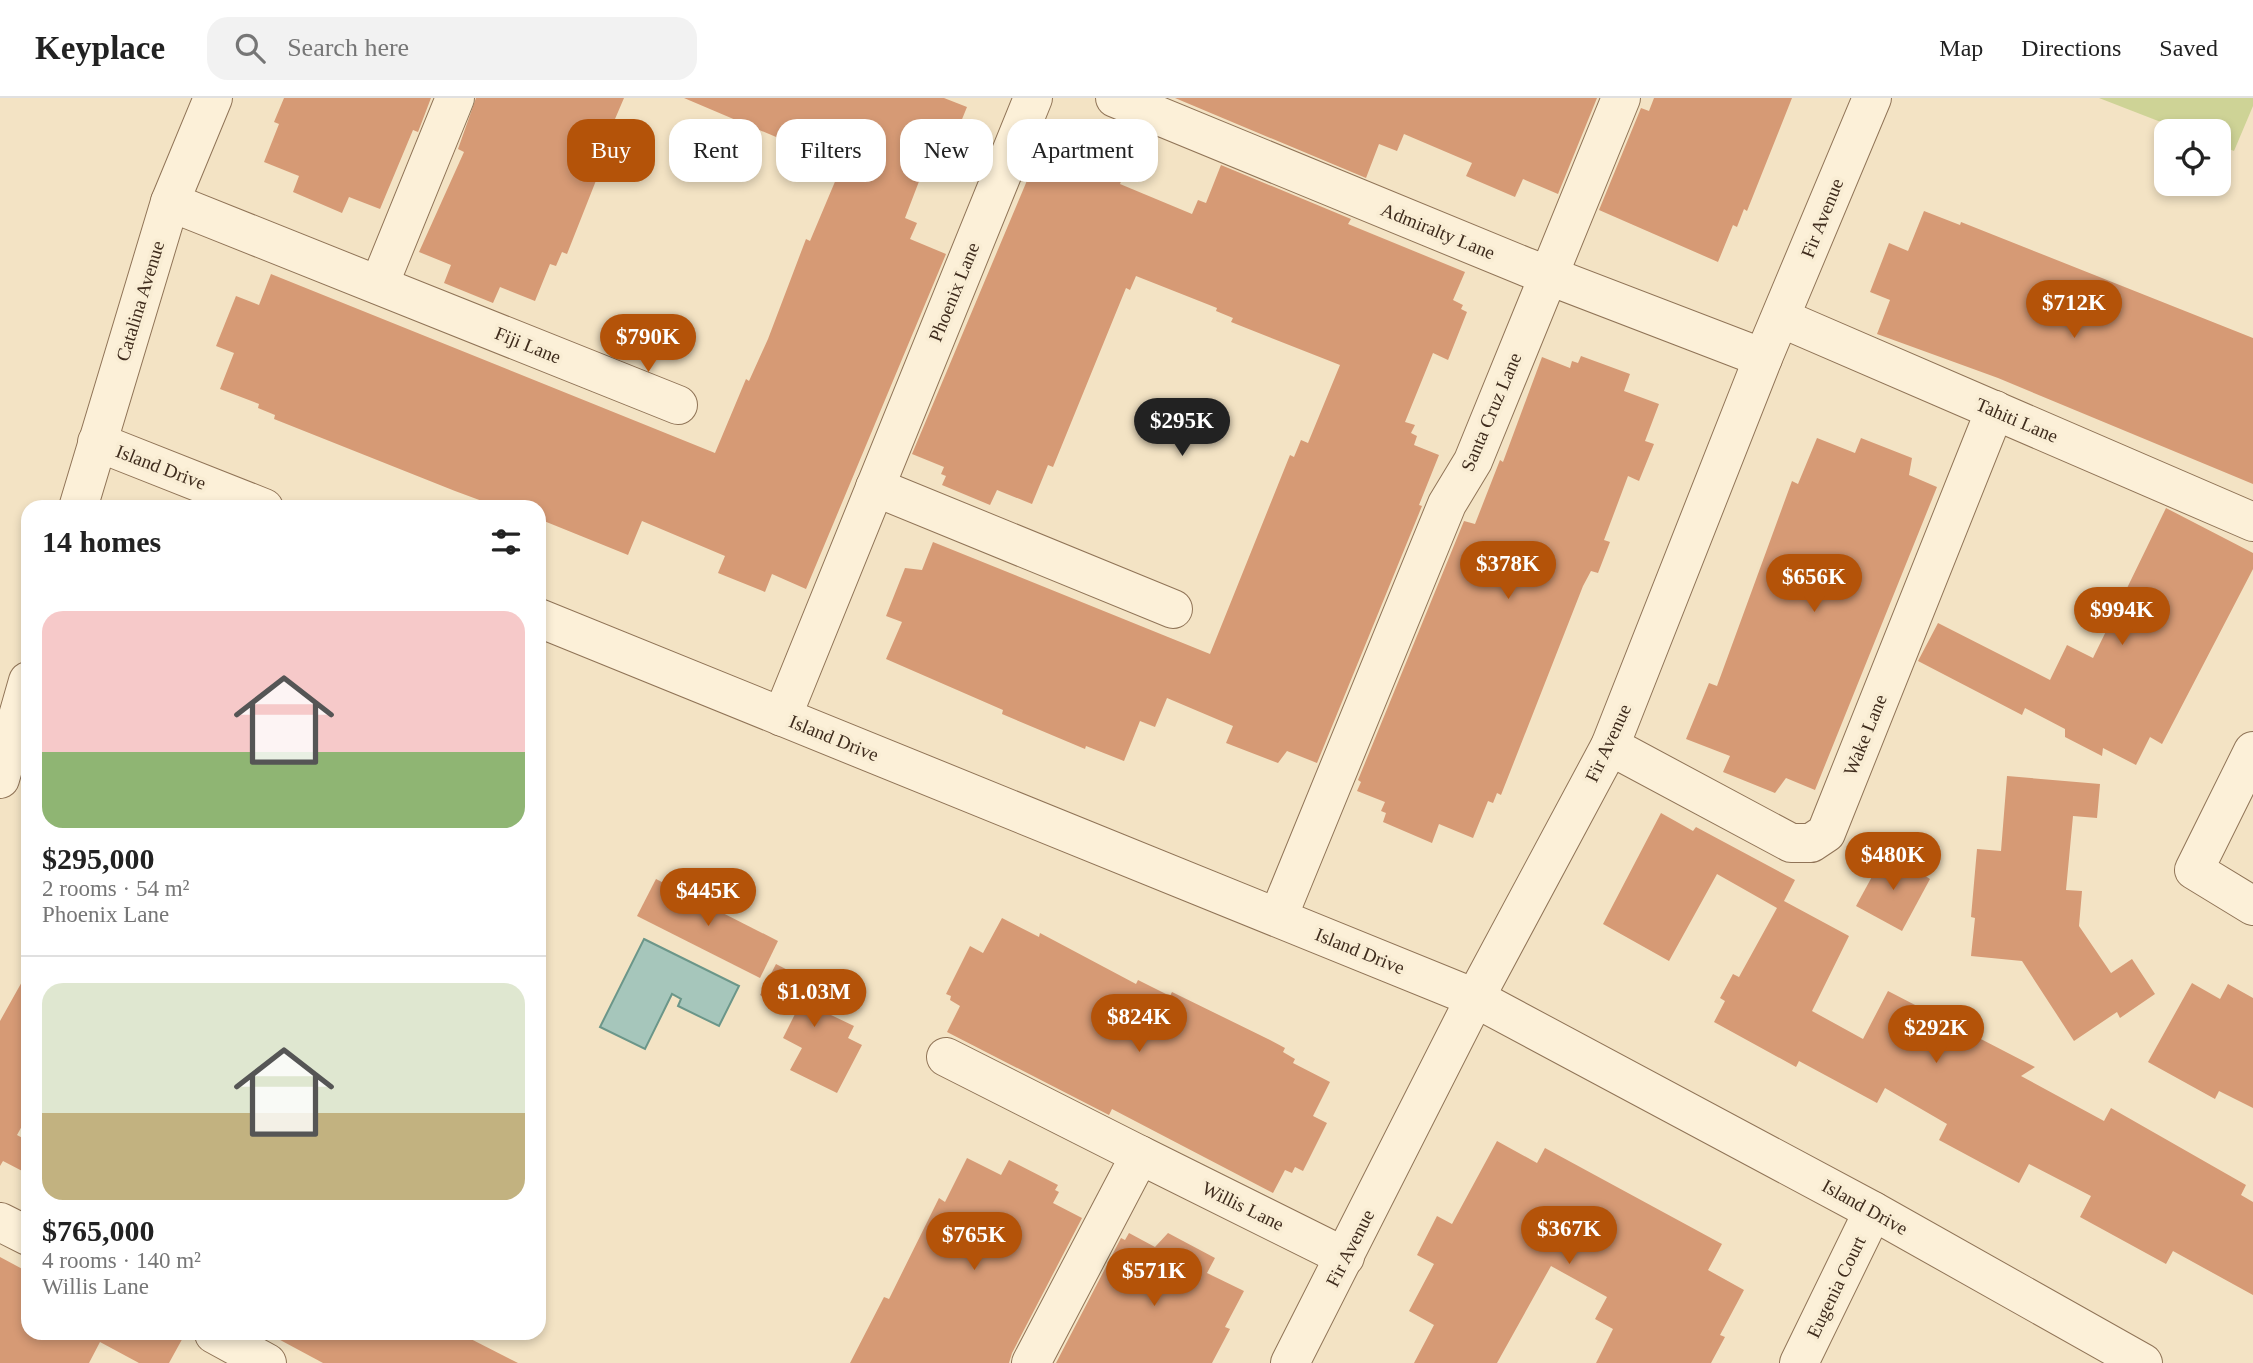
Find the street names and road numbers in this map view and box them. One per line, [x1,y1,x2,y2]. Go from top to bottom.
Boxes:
street label: Fir Avenue [1797,175,1847,261]
street label: Admiralty Lane [1378,199,1498,263]
street label: Catalina Avenue [112,238,168,364]
street label: Phoenix Lane [925,239,983,345]
street label: Fiji Lane [492,322,564,368]
street label: Santa Cruz Lane [1457,350,1525,474]
street label: Tahiti Lane [1973,393,2061,447]
street label: Island Drive [113,440,209,494]
street label: Wake Lane [1839,691,1891,779]
street label: Fir Avenue [1581,701,1635,785]
street label: Island Drive [786,711,882,765]
street label: Island Drive [1312,924,1408,978]
street label: Island Drive [1819,1175,1911,1239]
street label: Willis Lane [1199,1177,1287,1235]
street label: Fir Avenue [1322,1206,1378,1290]
street label: Eugenia Court [1802,1232,1870,1341]

